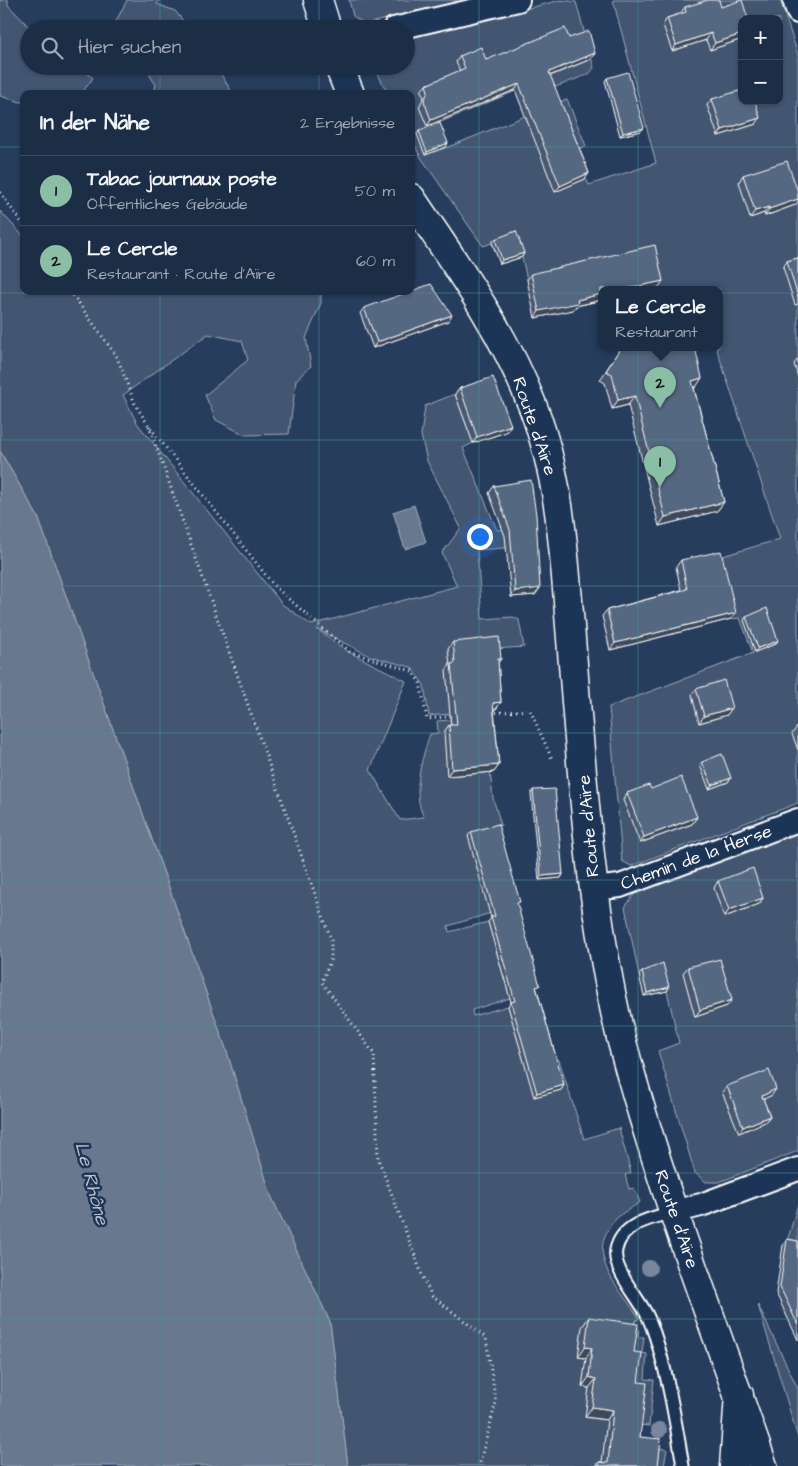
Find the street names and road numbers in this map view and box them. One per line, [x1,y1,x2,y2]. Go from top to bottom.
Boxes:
street label: Route d'Aïre [506,374,563,479]
street label: Route d'Aïre [572,774,605,878]
street label: Chemin de la Herse [617,818,775,896]
street label: Route d'Aïre [648,1167,705,1272]

